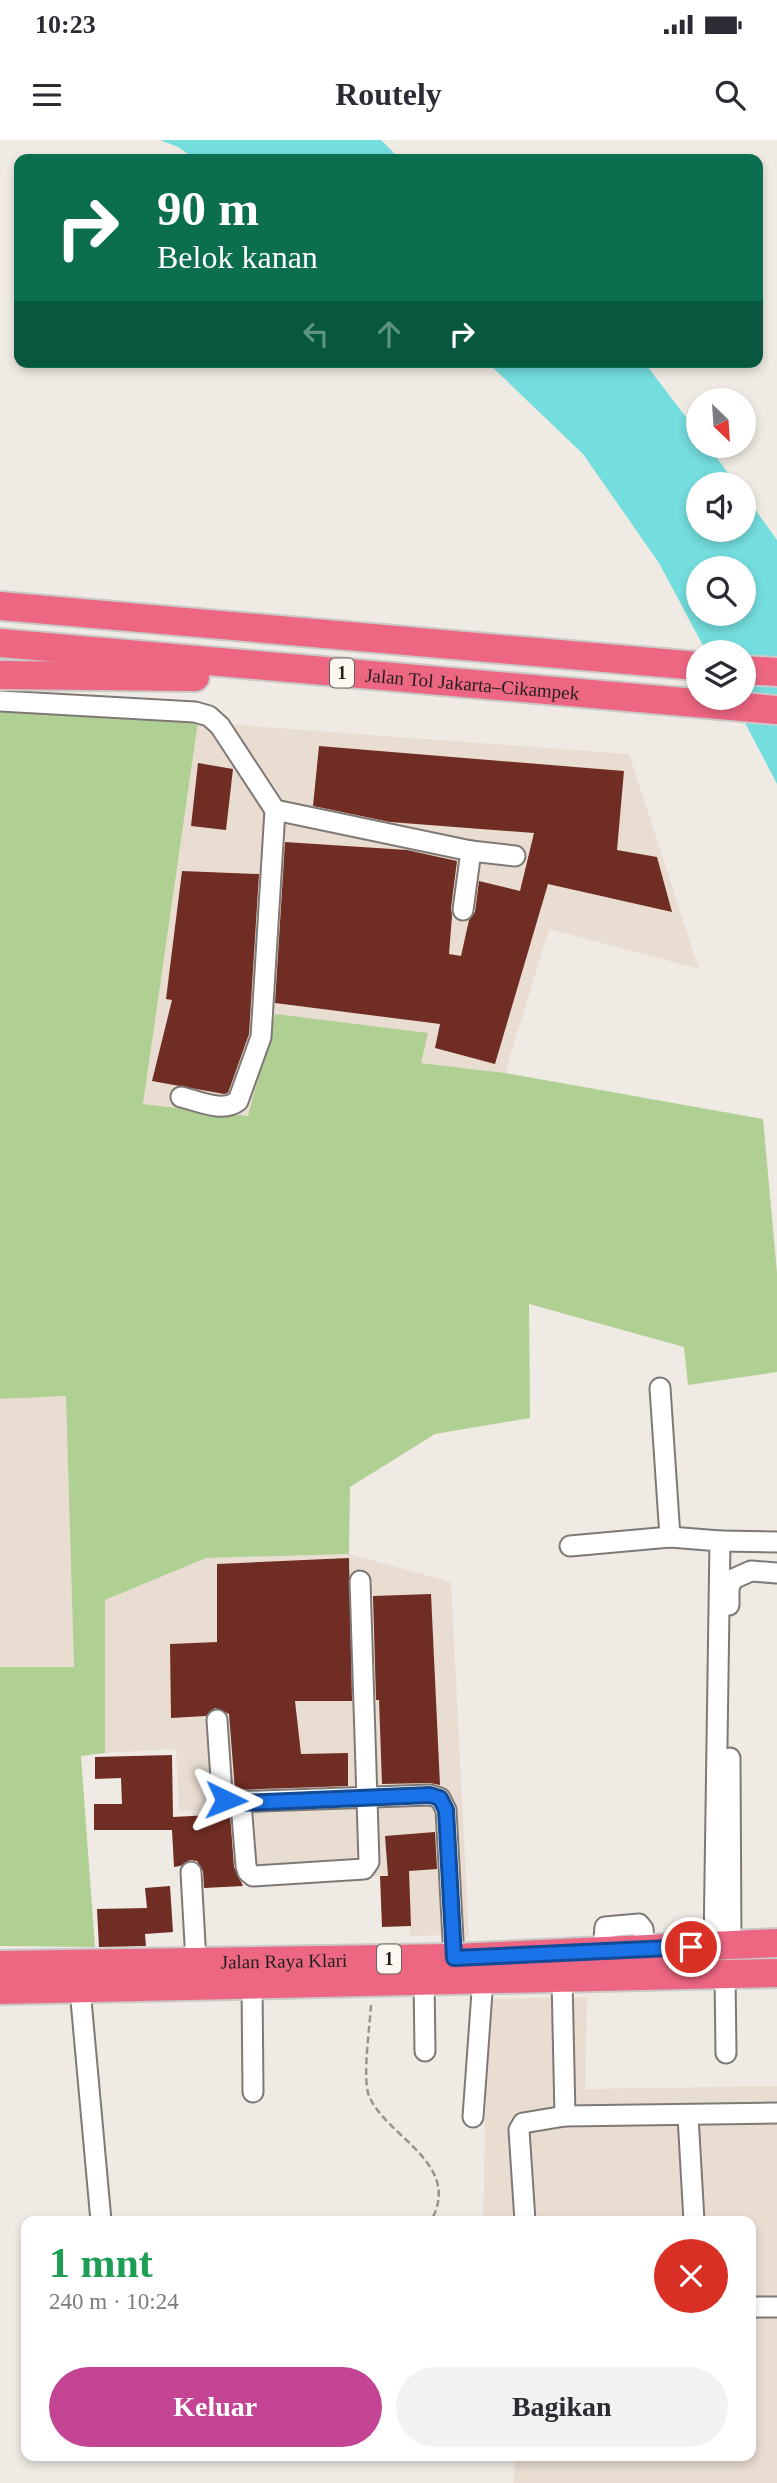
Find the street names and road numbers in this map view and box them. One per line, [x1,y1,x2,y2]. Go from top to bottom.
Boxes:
road number: 1 [330,658,354,688]
street label: Jalan Tol Jakarta–Cikampek [364,665,581,704]
road number: 1 [377,1944,401,1973]
street label: Jalan Raya Klari [220,1950,347,1973]

